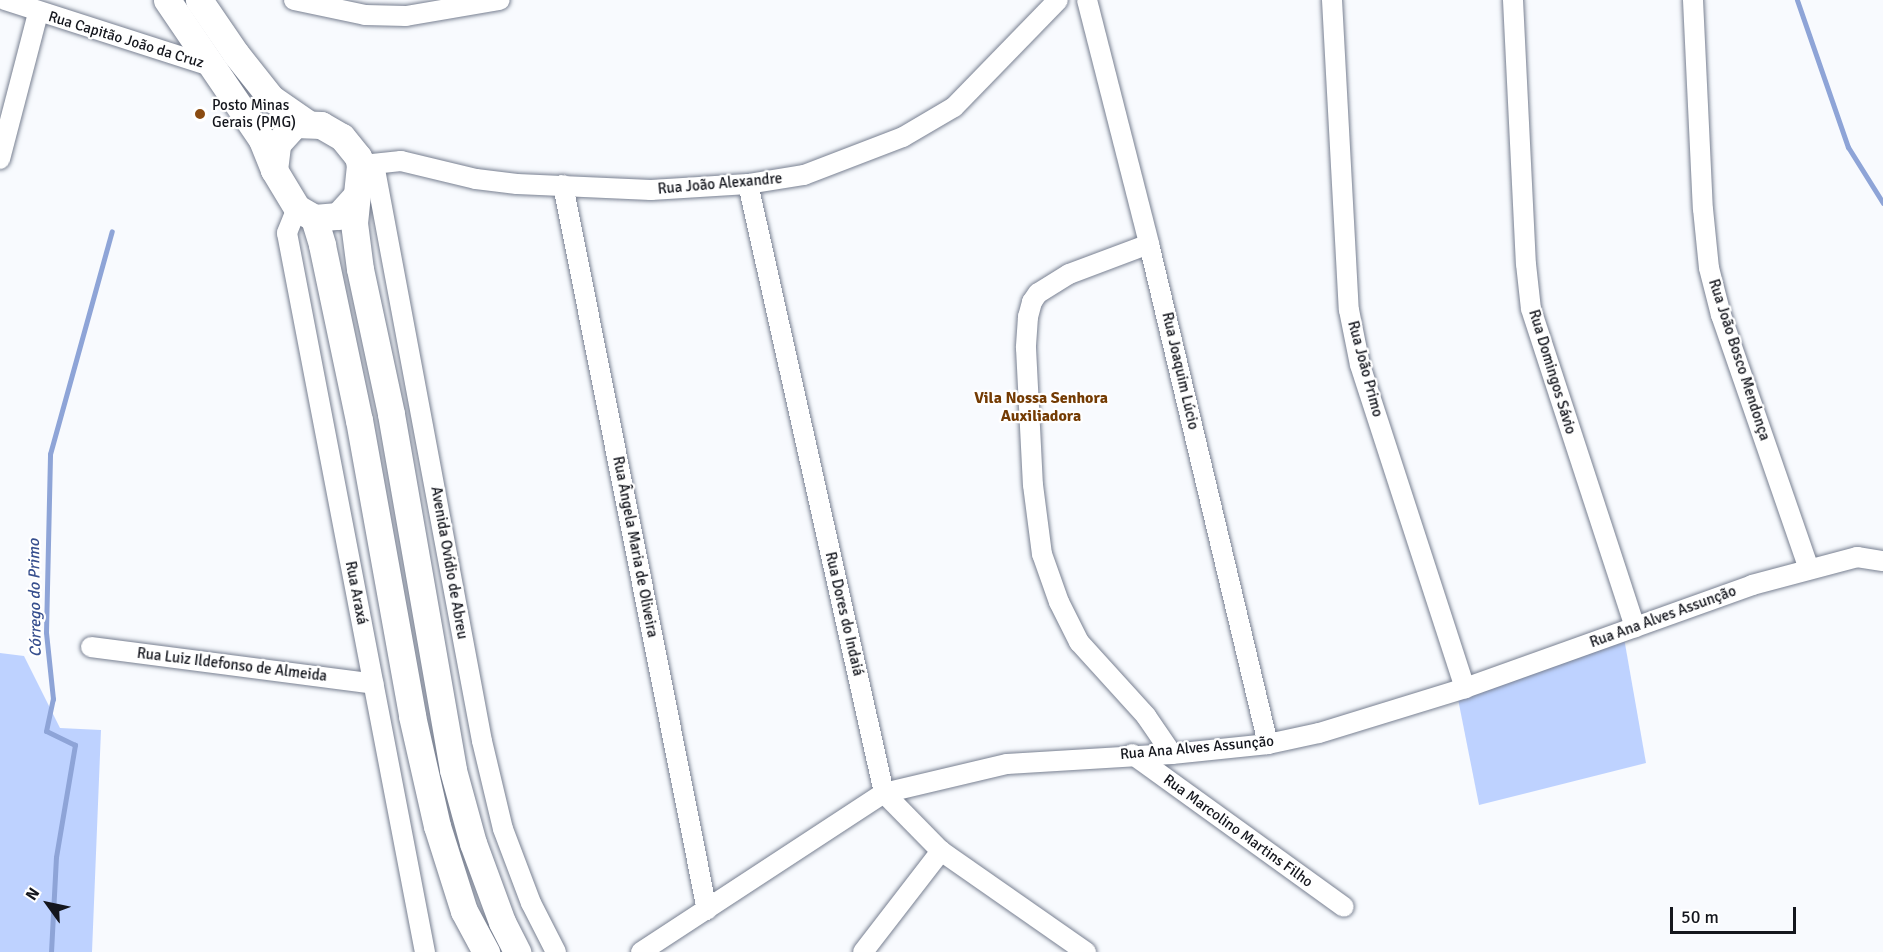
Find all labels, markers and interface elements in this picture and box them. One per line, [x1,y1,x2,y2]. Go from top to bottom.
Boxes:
street label: Rua Capitão João da Cruz [46,8,206,72]
place label: Posto Minas Gerais (PMG) [212,96,296,131]
marker: Posto Minas Gerais (PMG) [193,107,207,121]
street label: Rua João Alexandre [657,170,783,198]
street label: Rua João Bosco Mendonça [1704,277,1774,443]
street label: Rua Domingos Sávio [1524,308,1580,436]
street label: Rua Joaquim Lúcio [1158,311,1202,431]
street label: Rua João Primo [1344,319,1386,419]
district label: Vila Nossa Senhora Auxiliadora [974,388,1108,426]
street label: Rua Ângela Maria de Oliveira [609,455,661,639]
street label: Avenida Ovídio de Abreu [427,485,471,641]
water label: Córrego do Primo [24,539,46,657]
street label: Rua Dores do Indaiá [821,550,867,678]
street label: Rua Araxá [341,560,371,626]
street label: Rua Ana Alves Assunção [1587,582,1739,652]
street label: Rua Luiz Ildefonso de Almeida [136,644,328,686]
street label: Rua Ana Alves Assunção [1119,732,1275,764]
street label: Rua Marcolino Martins Filho [1160,771,1316,891]
north arrow [18,874,78,934]
text: N [21,884,44,904]
scale bar [1673,895,1799,933]
text: 50 m [1681,906,1719,928]

